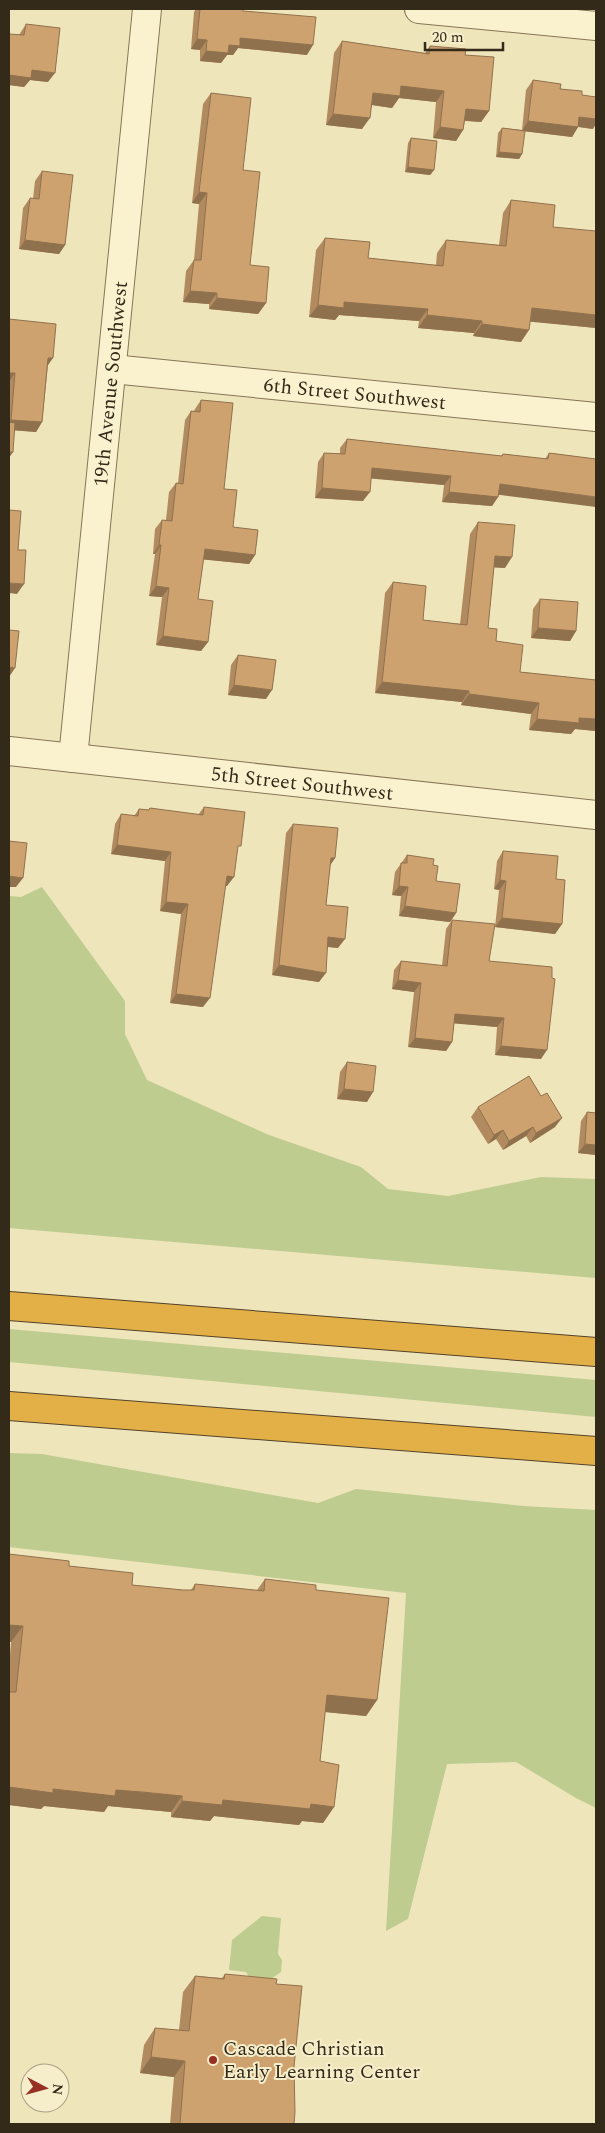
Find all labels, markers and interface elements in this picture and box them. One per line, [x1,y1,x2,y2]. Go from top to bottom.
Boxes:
scale bar [425,20,502,52]
text: 20 m [432,26,464,49]
street label: 19th Avenue Southwest [86,280,136,488]
street label: 6th Street Southwest [262,370,447,418]
street label: 5th Street Southwest [209,759,395,809]
place label: Cascade Christian Early Learning Center [223,2034,420,2087]
marker: Cascade Christian Early Learning Center [207,2054,219,2066]
north arrow [20,2063,70,2113]
text: N [46,2083,68,2096]

